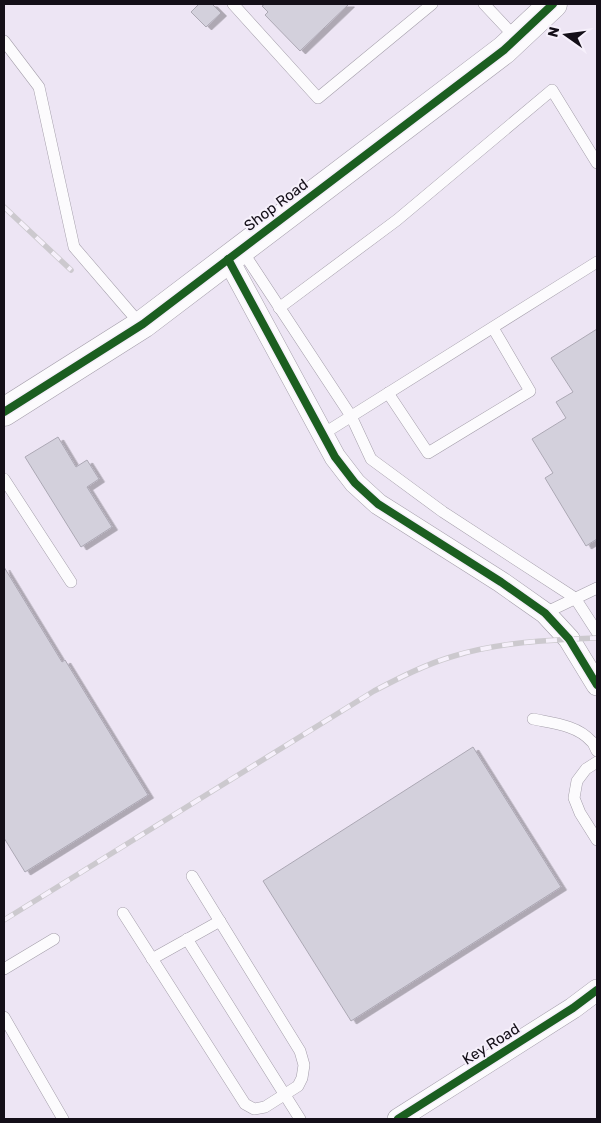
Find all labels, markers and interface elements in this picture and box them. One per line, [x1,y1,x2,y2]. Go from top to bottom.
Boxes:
north arrow [541,10,591,60]
text: N [544,25,563,39]
street label: Shop Road [241,175,311,235]
street label: Key Road [459,1019,523,1069]

